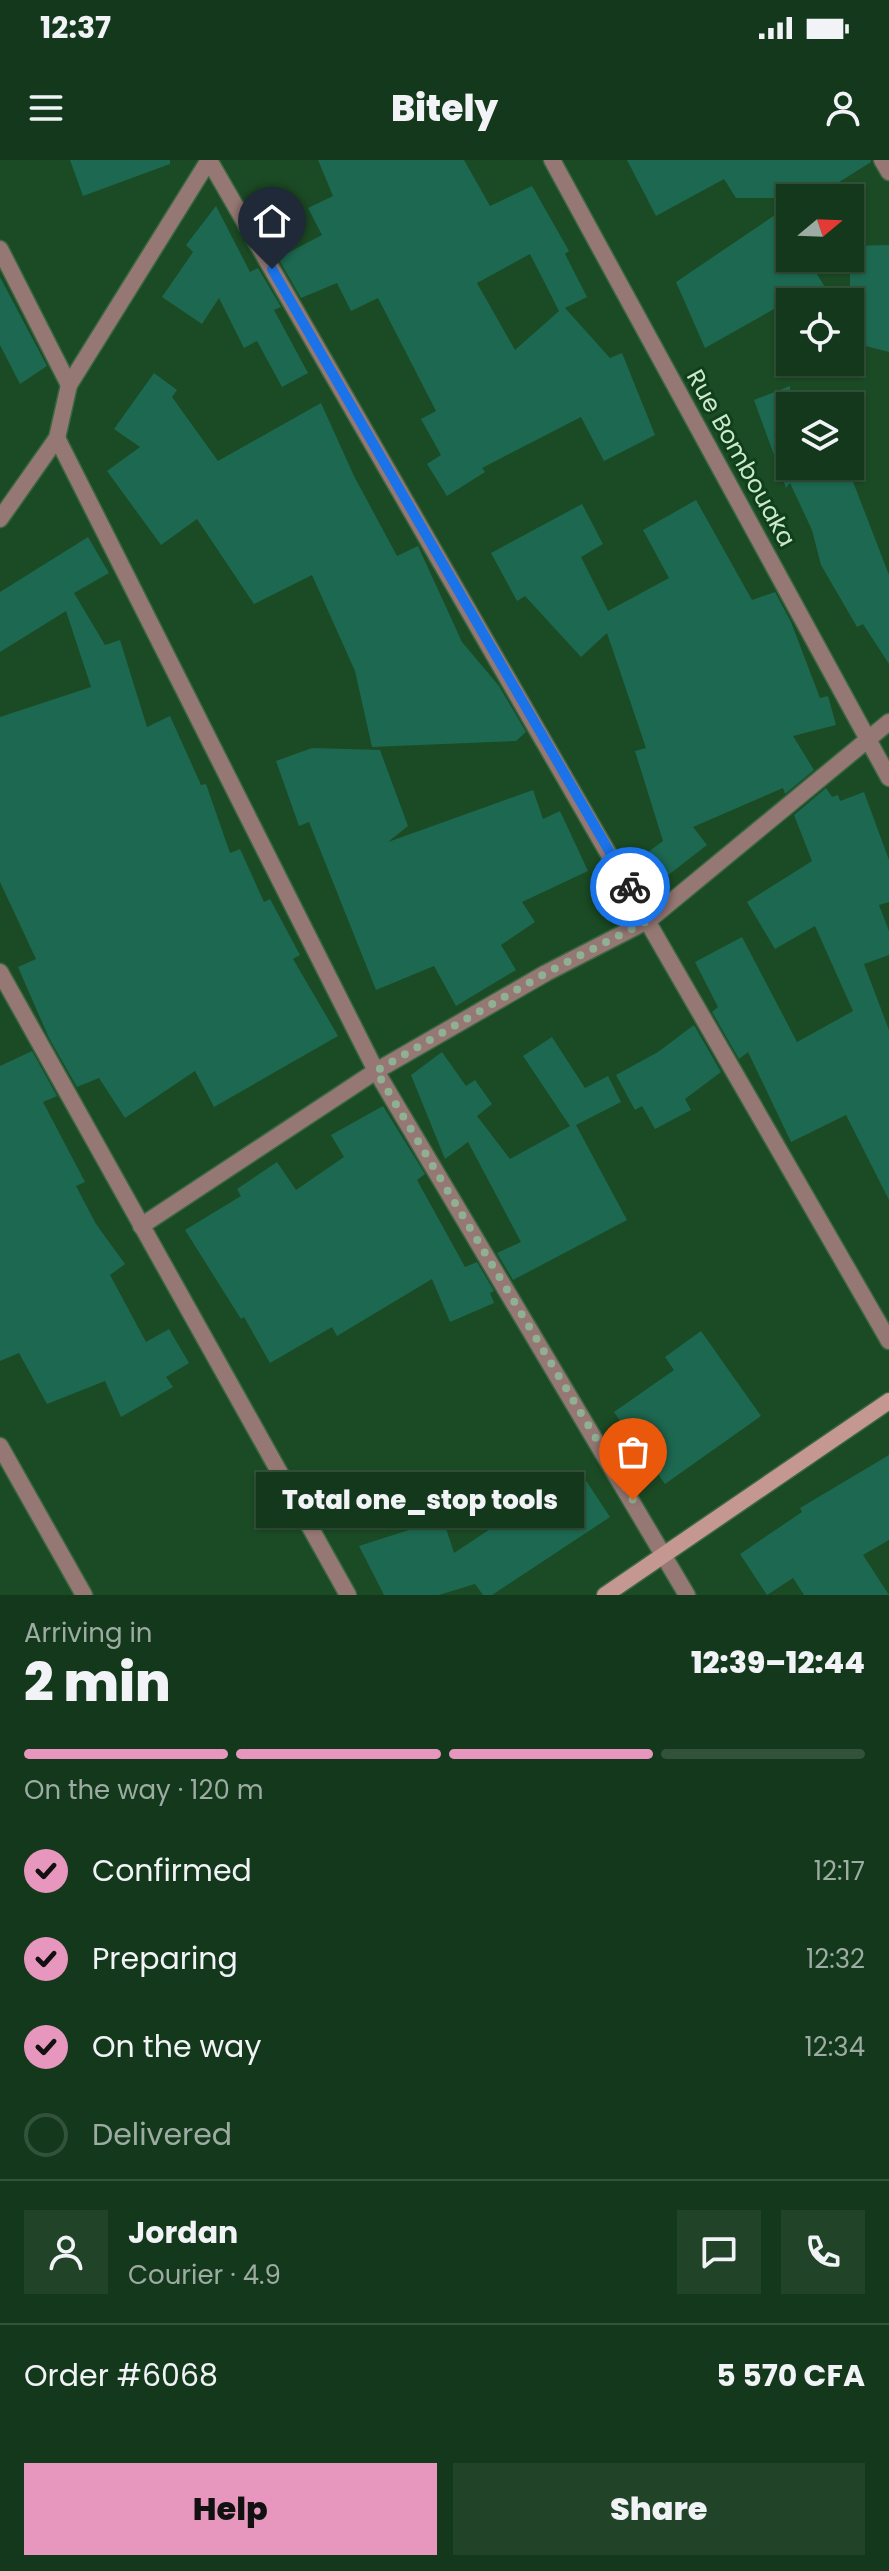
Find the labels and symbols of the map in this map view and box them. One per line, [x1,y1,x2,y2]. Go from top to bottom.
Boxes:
north arrow [776,184,864,272]
pin [238,187,306,269]
street label: Rue Bombouaka [679,363,804,552]
courier [590,847,670,927]
pin [599,1418,667,1500]
callout: Total one_stop tools [257,1472,585,1528]

